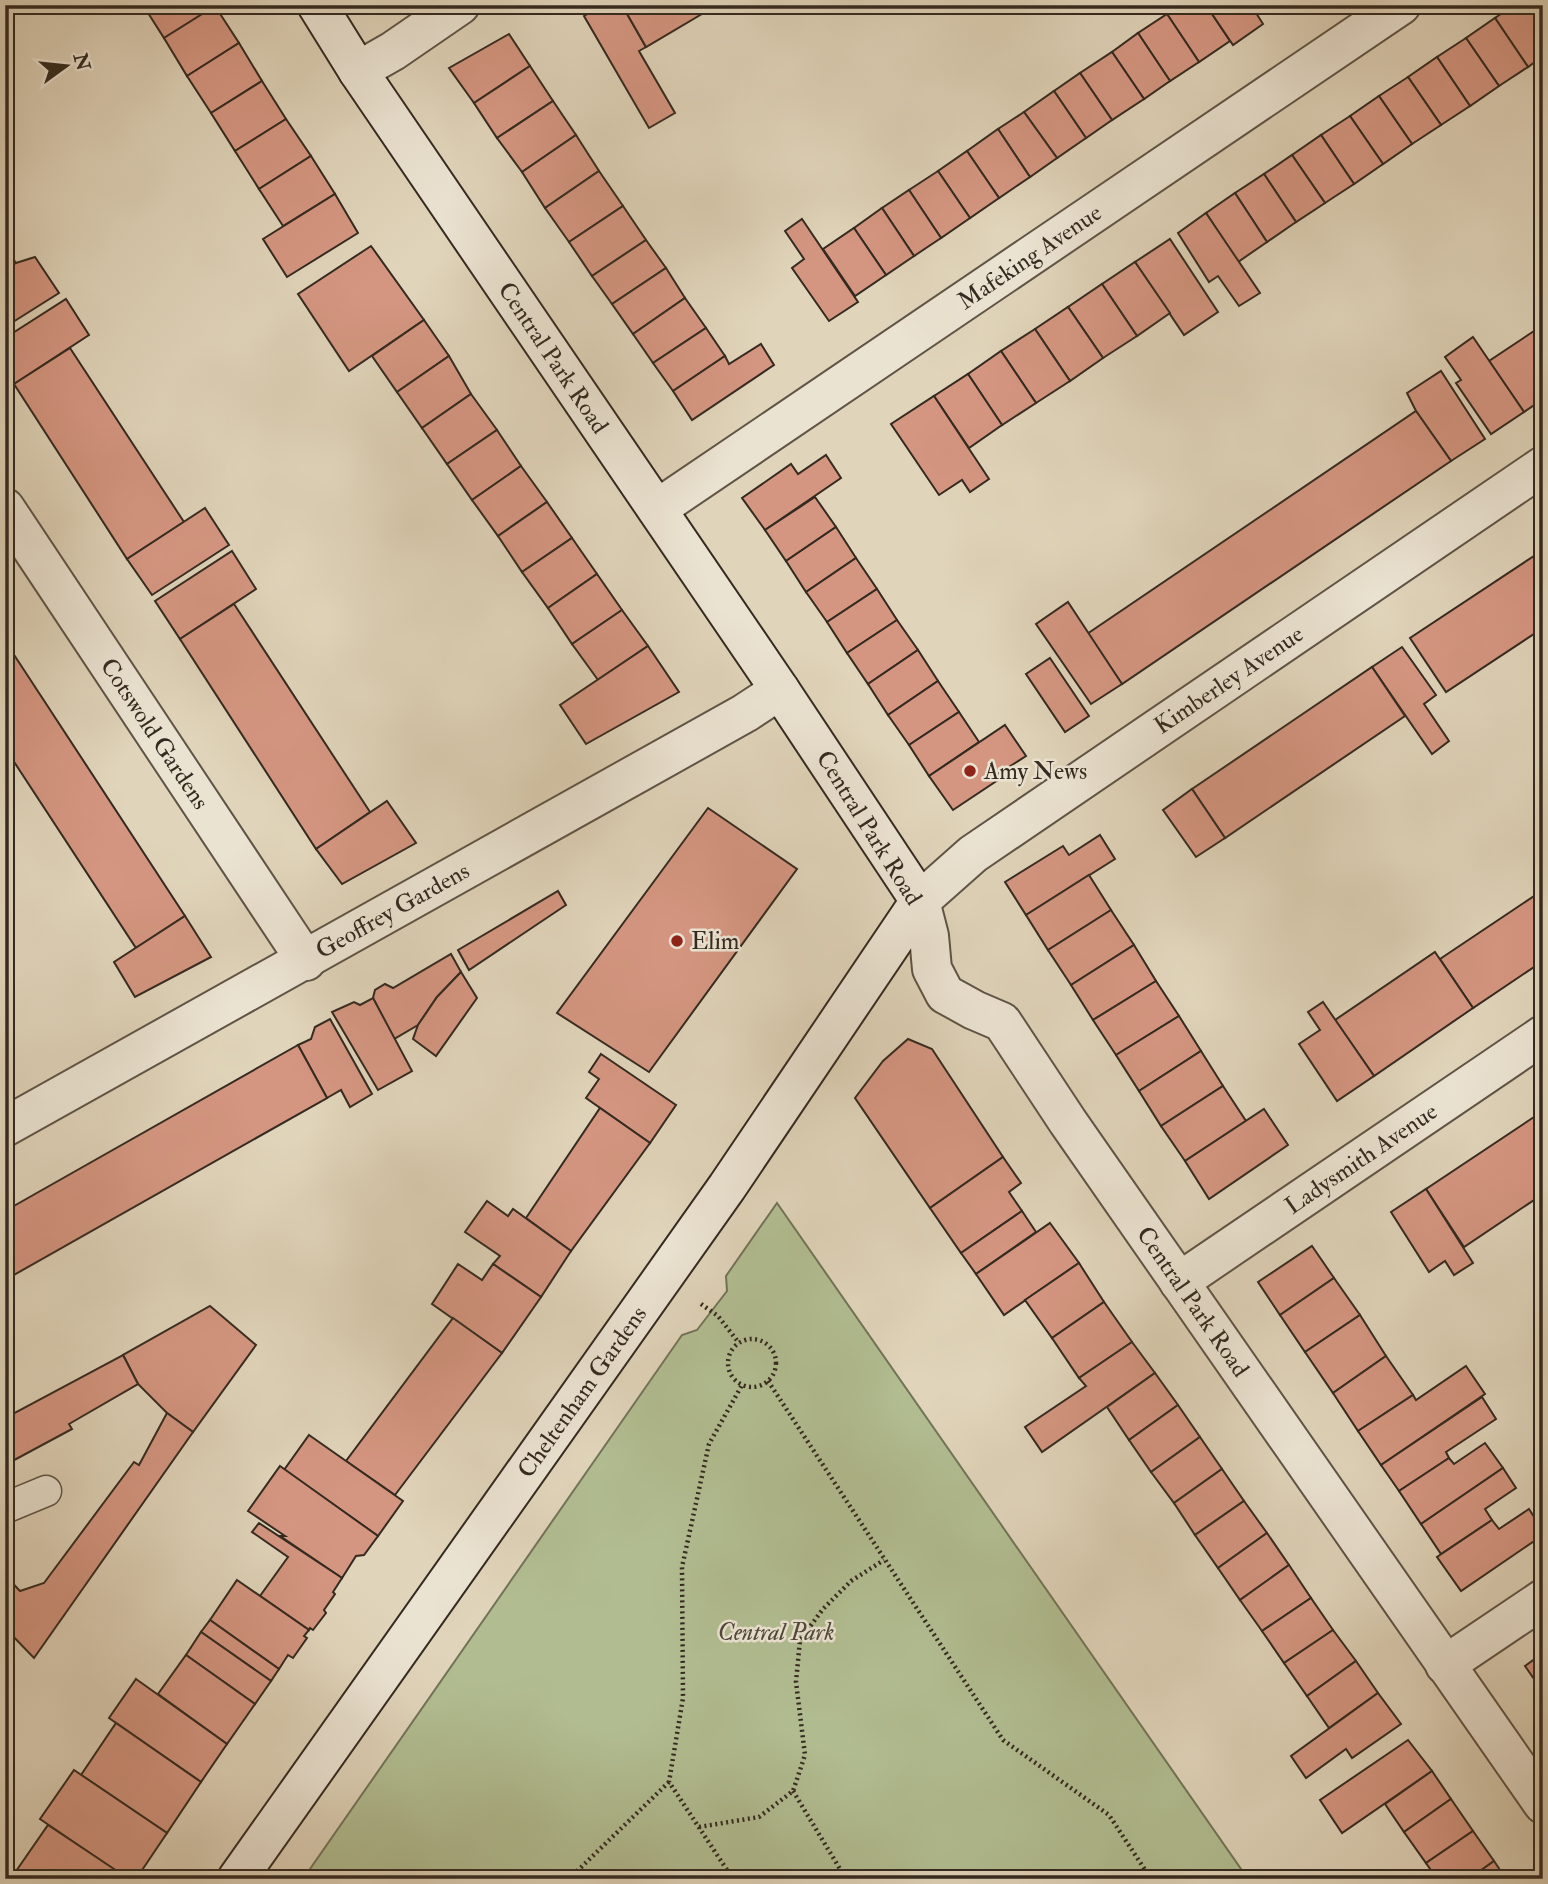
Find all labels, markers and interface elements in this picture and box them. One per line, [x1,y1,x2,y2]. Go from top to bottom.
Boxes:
north arrow [32,32,102,102]
text: N [67,50,96,74]
street label: Mafeking Avenue [952,197,1108,316]
street label: Central Park Road [491,276,615,440]
street label: Kimberley Avenue [1148,619,1310,741]
street label: Cotswold Gardens [94,652,216,815]
street label: Central Park Road [809,745,929,911]
place label: Amy News [983,756,1087,787]
marker: Amy News [962,763,978,779]
street label: Geoffrey Gardens [310,855,475,966]
place label: Elim [691,926,740,957]
marker: Elim [669,933,685,949]
street label: Ladysmith Avenue [1279,1096,1443,1221]
street label: Central Park Road [1130,1220,1256,1383]
street label: Cheltenham Gardens [510,1300,654,1484]
park label: Central Park [718,1617,834,1648]

